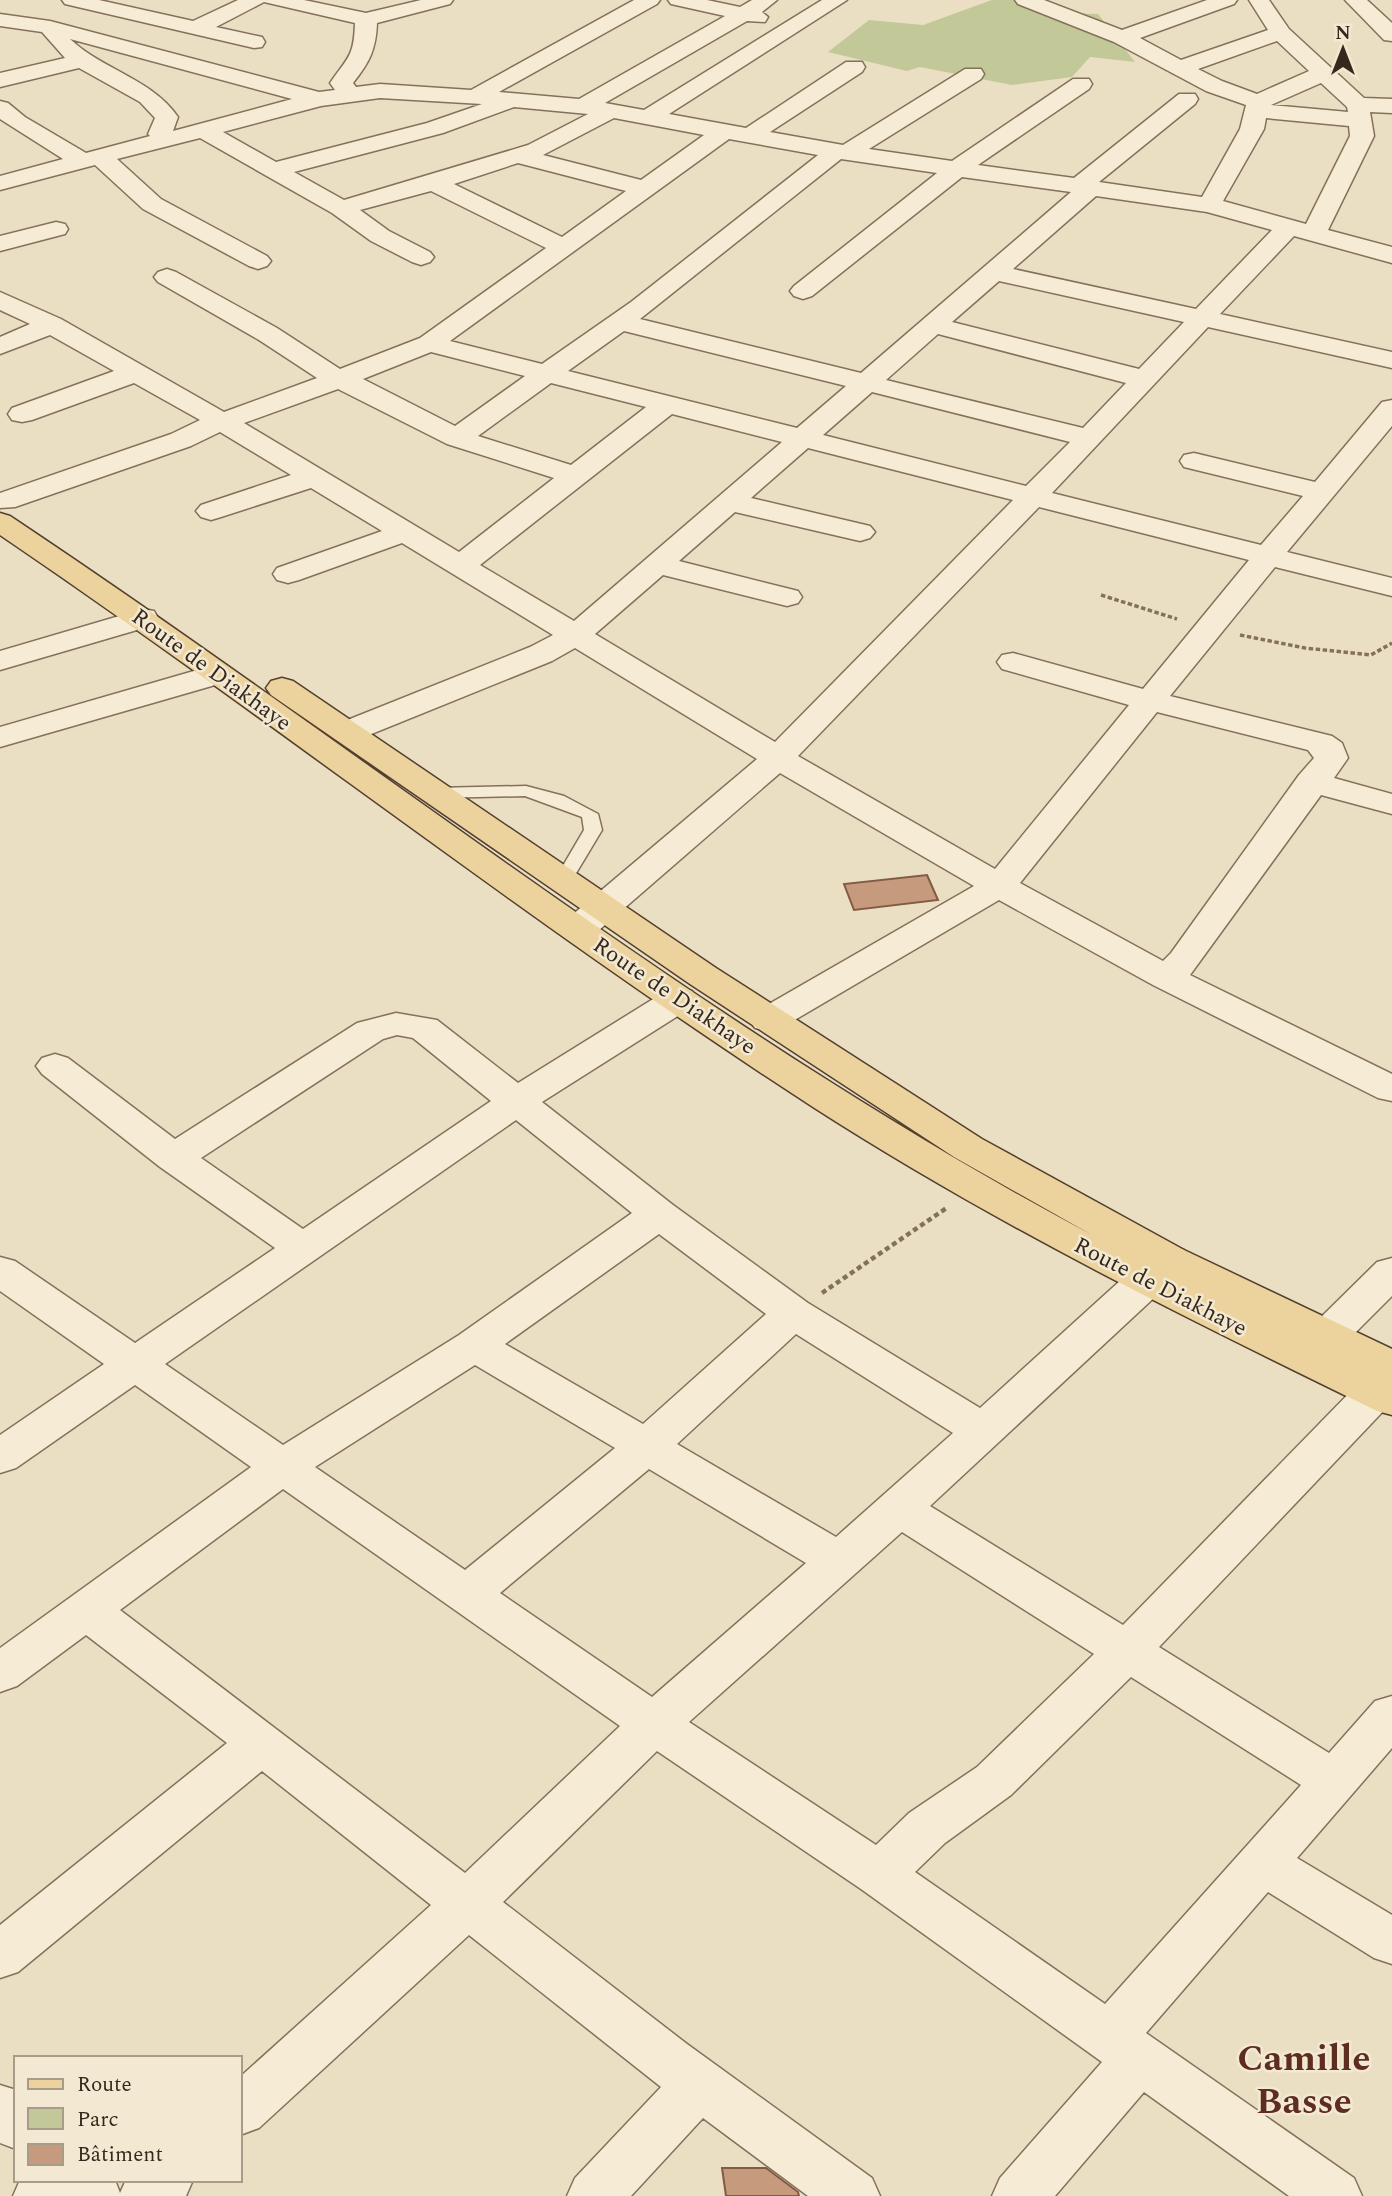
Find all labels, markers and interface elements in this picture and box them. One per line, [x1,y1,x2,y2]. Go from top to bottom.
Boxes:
north arrow [1308,14,1378,84]
text: N [1335,19,1351,48]
street label: Route de Diakhaye [124,600,299,740]
street label: Route de Diakhaye [585,928,763,1064]
street label: Route de Diakhaye [1067,1228,1253,1346]
district label: Camille Basse [1237,2031,1371,2130]
legend [14,2056,242,2182]
text: Route [77,2069,132,2101]
text: Parc [77,2104,119,2136]
text: Bâtiment [77,2139,163,2171]

